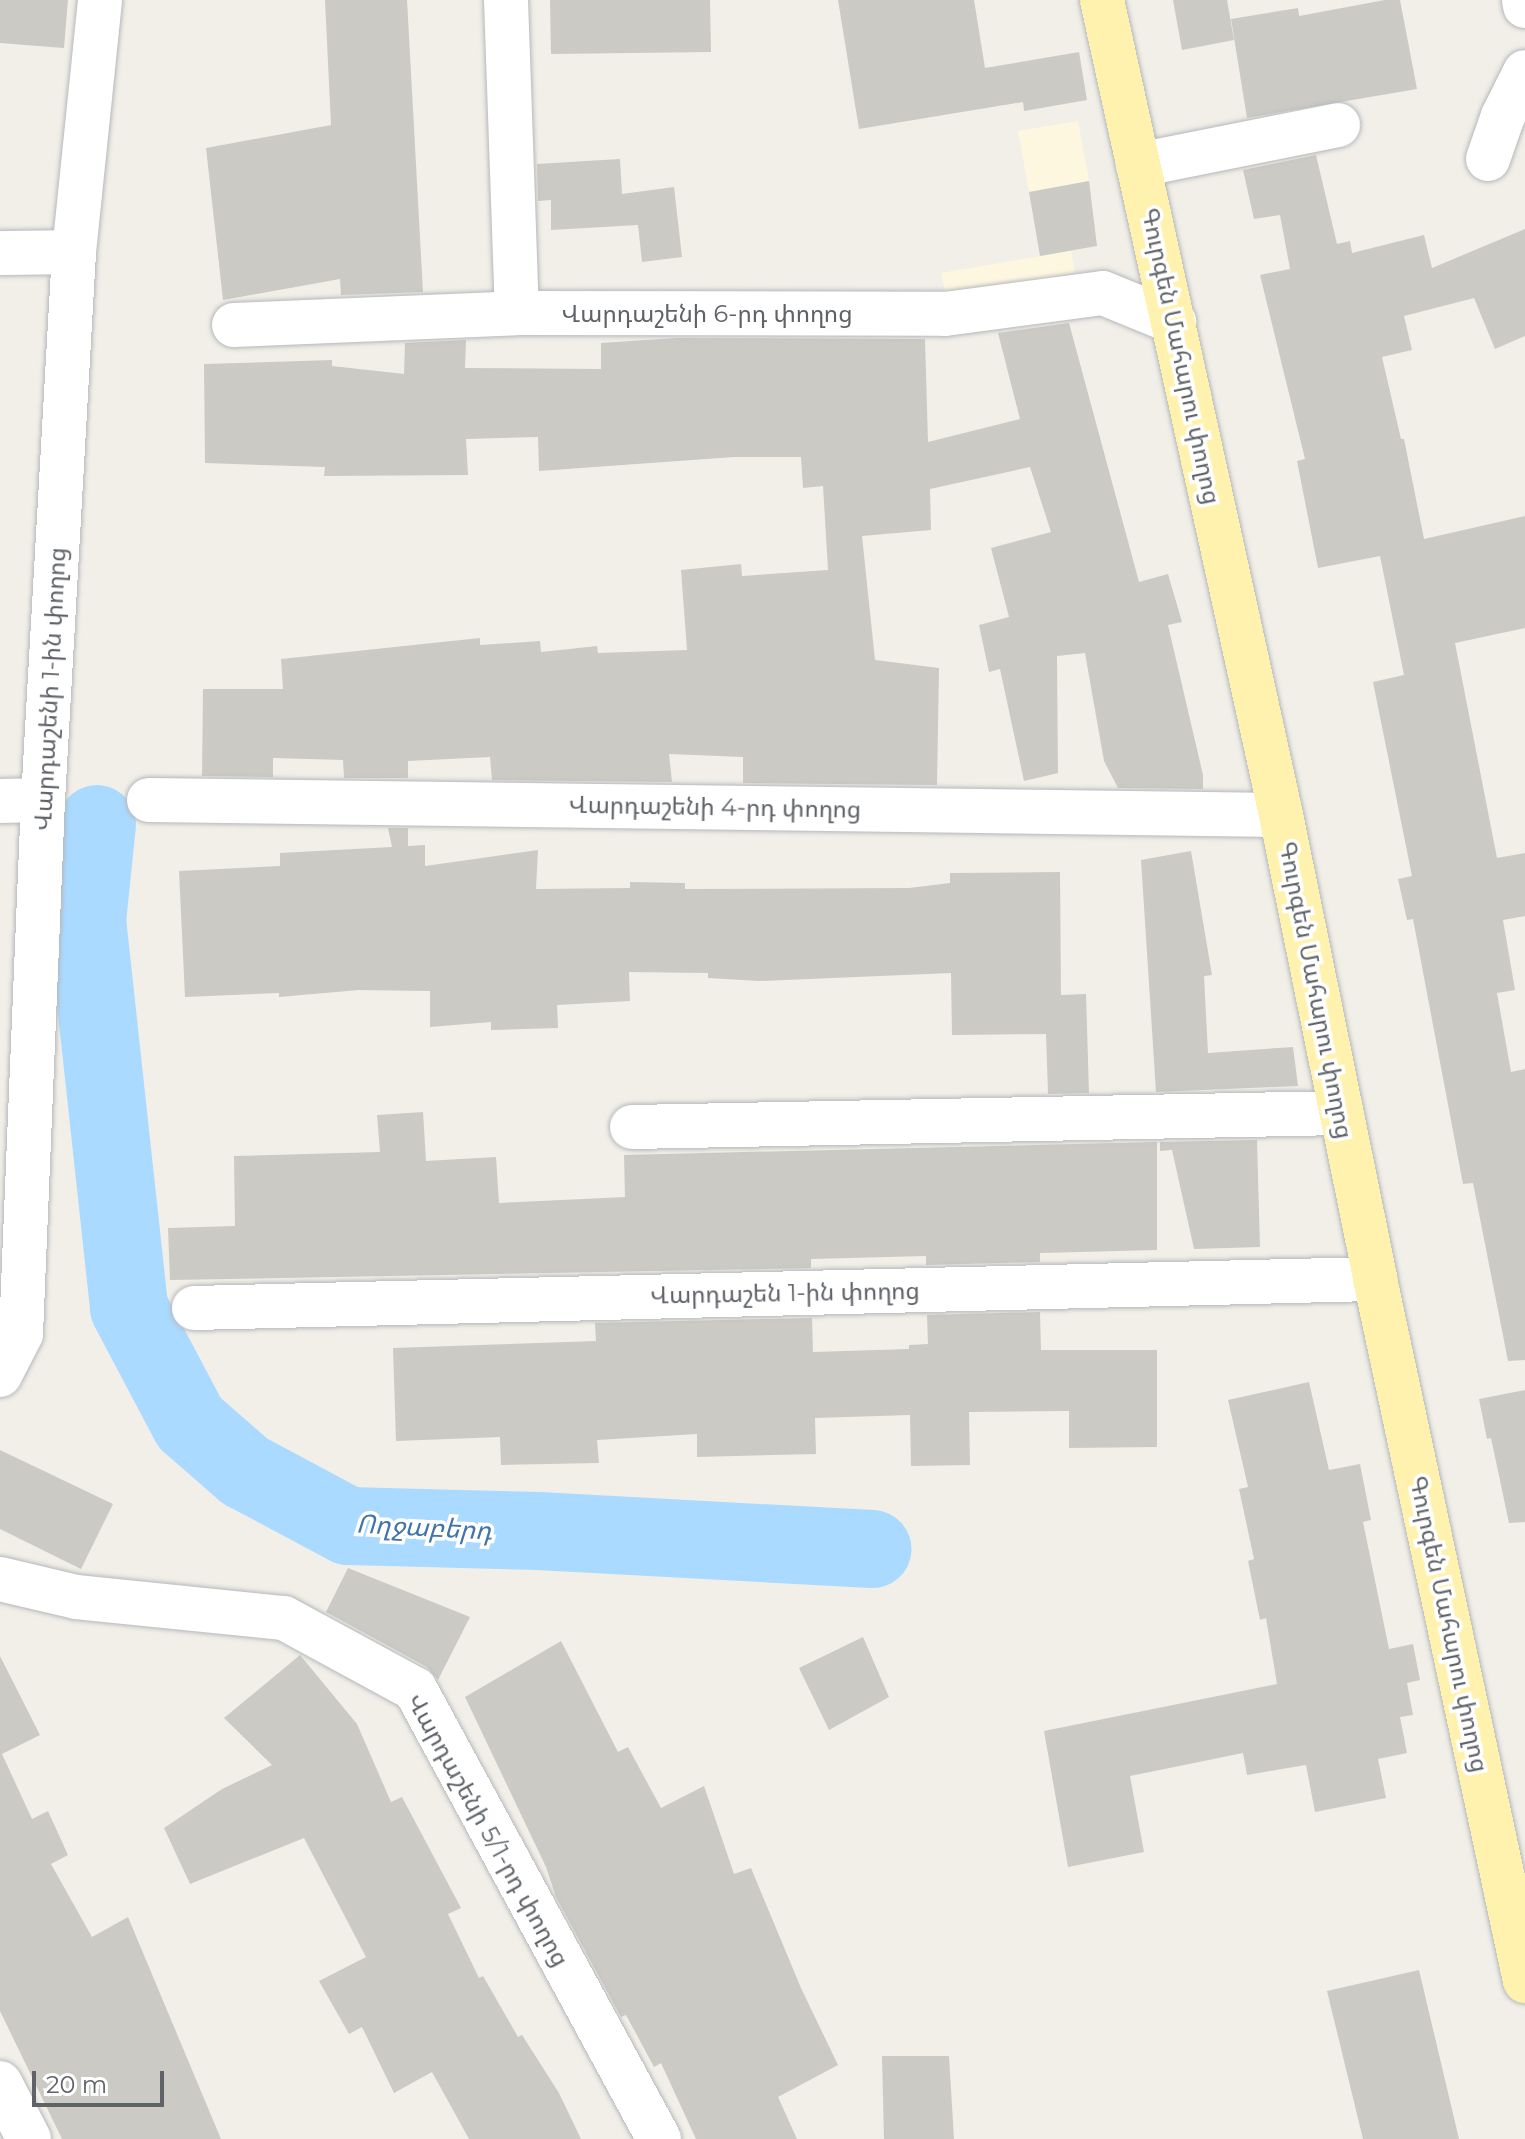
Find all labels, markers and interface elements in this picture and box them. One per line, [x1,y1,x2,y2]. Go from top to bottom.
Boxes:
street label: Գուրգեն Մահարու փողոց [1135,205,1227,507]
street label: Վարդաշենի 6-րդ փողոց [561,300,853,328]
street label: Վարդաշենի 1-ին փողոց [28,546,72,832]
street label: Վարդաշենի 4-րդ փողոց [569,790,861,824]
street label: Գուրգեն Մահարու փողոց [1273,839,1359,1141]
street label: Վարդաշեն 1-ին փողոց [650,1276,920,1310]
street label: Գուրգեն Մահարու փողոց [1403,1473,1495,1775]
water label: Ողջաբերդ [355,1509,493,1547]
street label: Վարդաշենի 5/1-րդ փողոց [401,1689,575,1971]
scale bar [36,2055,168,2105]
text: 20 m [46,2070,107,2099]

